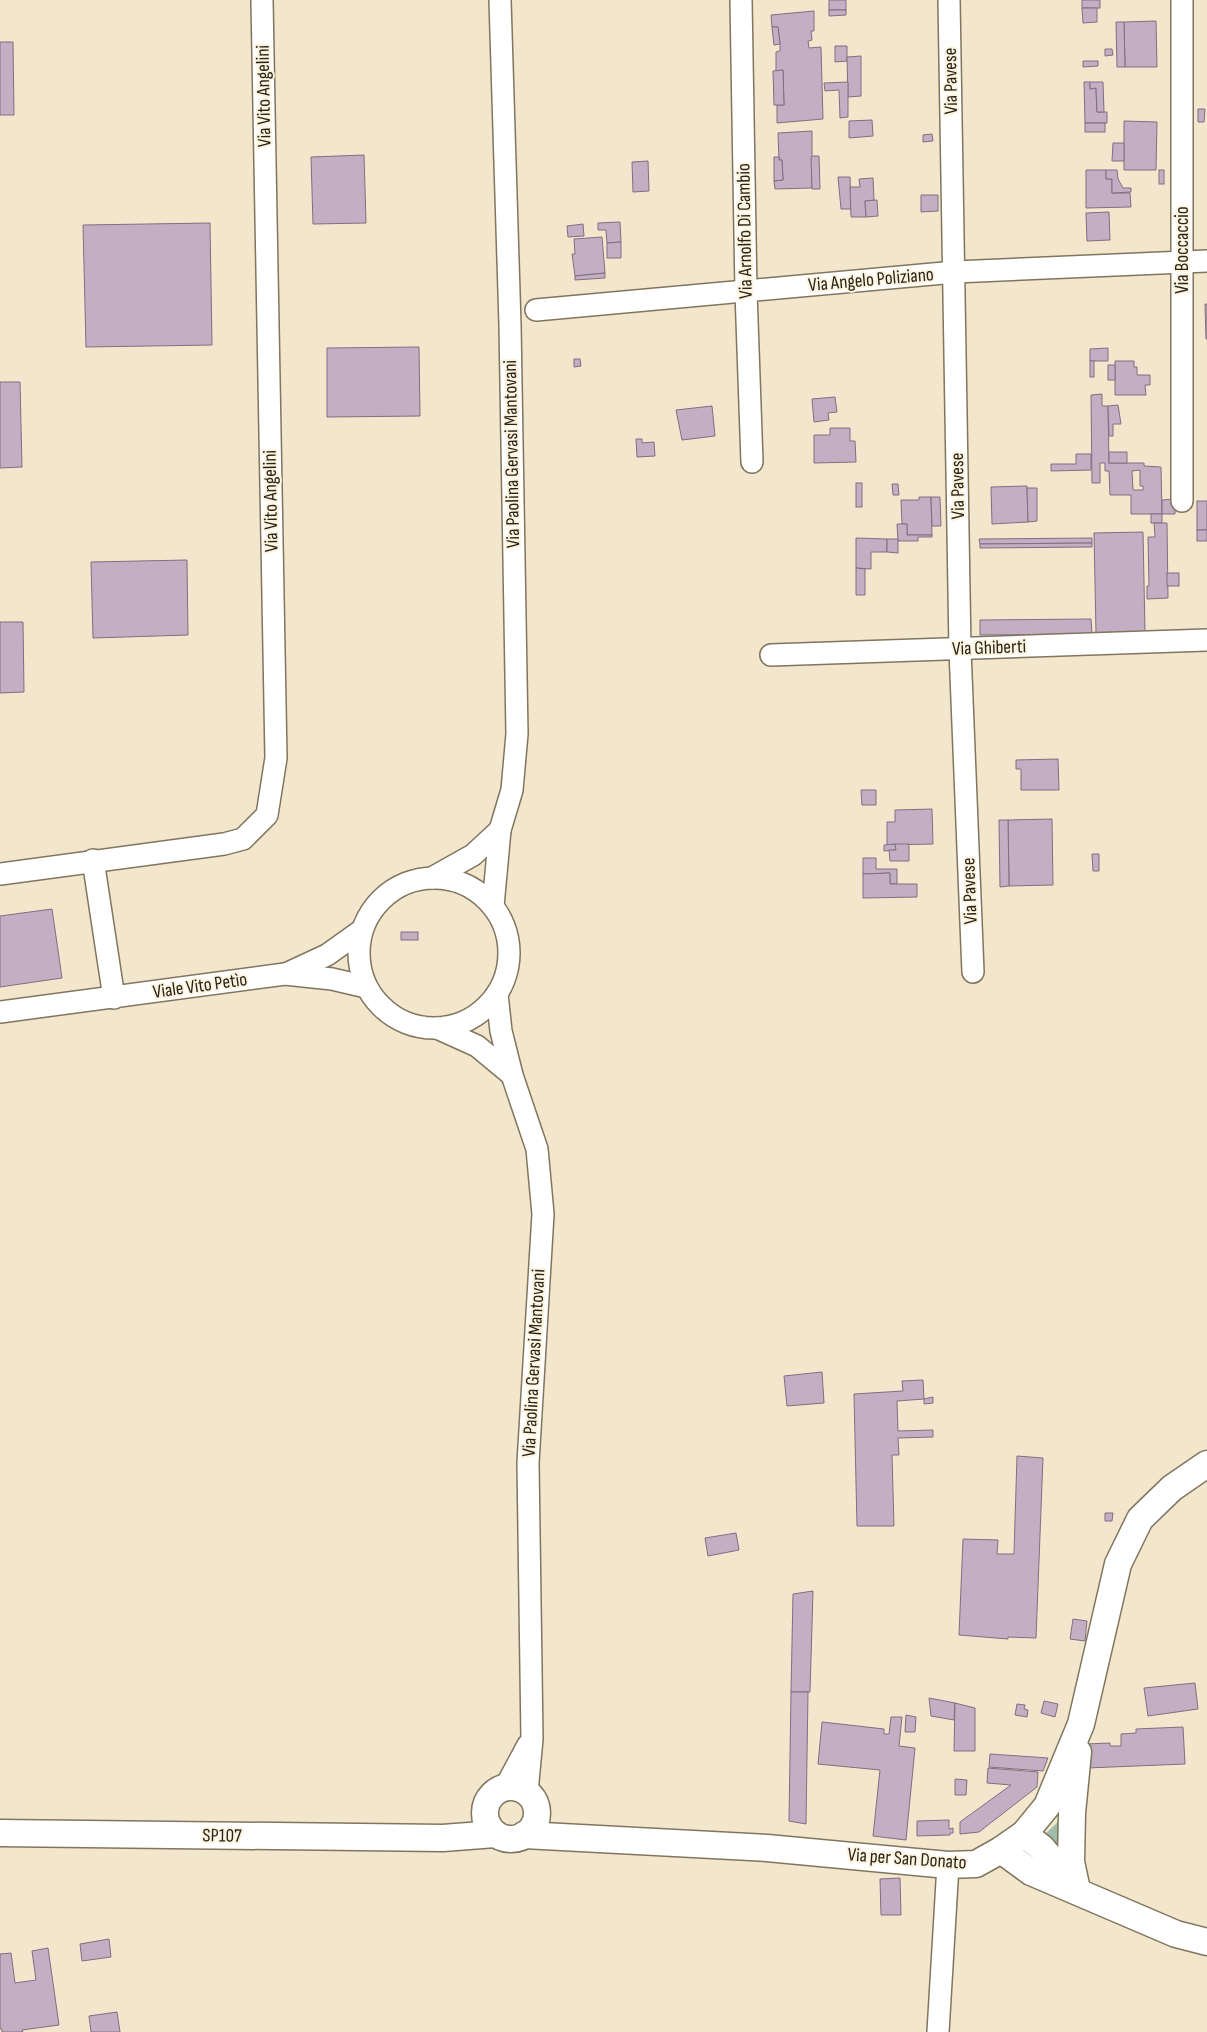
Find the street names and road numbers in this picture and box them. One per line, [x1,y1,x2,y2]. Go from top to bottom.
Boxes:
street label: Via Vito Angelini [252,45,276,147]
street label: Via Pavese [939,47,963,115]
street label: Via Arnolfo Di Cambio [732,163,758,299]
street label: Via Boccaccio [1171,206,1194,294]
street label: Via Angelo Poliziano [807,263,935,297]
street label: Via Paolina Gervasi Mantovani [499,360,525,548]
street label: Via Vito Angelini [259,450,283,552]
street label: Via Pavese [946,452,970,520]
street label: Via Ghiberti [952,635,1026,661]
street label: Via Pavese [957,857,983,925]
street label: Viale Vito Petìo [151,968,249,1004]
street label: Via Paolina Gervasi Mantovani [518,1268,550,1458]
street label: SP107 [202,1824,242,1848]
street label: Via per San Donato [847,1843,967,1875]

